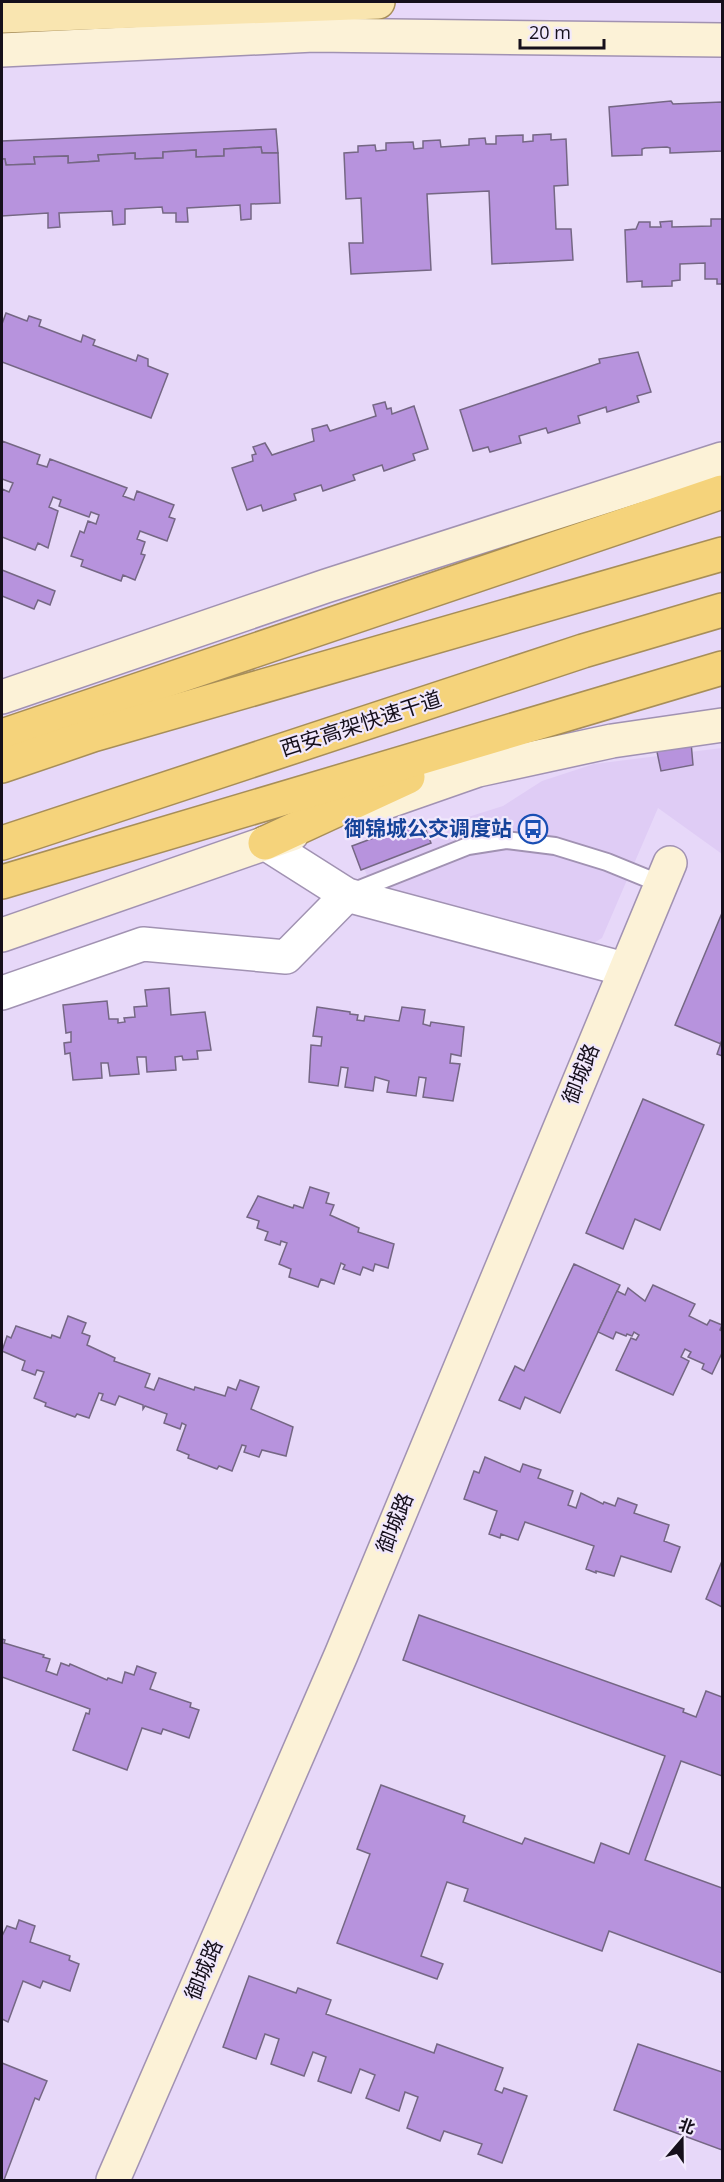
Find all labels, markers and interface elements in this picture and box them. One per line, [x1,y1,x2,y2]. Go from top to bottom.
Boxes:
scale bar [520,12,604,50]
text: 20 m [529,20,571,44]
street label: 西安高架快速干道 [276,684,445,762]
bus stop icon: 御锦城公交调度站 [517,813,549,845]
place label: 御锦城公交调度站 [344,814,512,842]
street label: 御城路 [555,1039,605,1108]
street label: 御城路 [369,1488,419,1557]
street label: 御城路 [178,1935,228,2004]
north arrow [652,2110,712,2170]
text: 北 [676,2113,698,2139]

